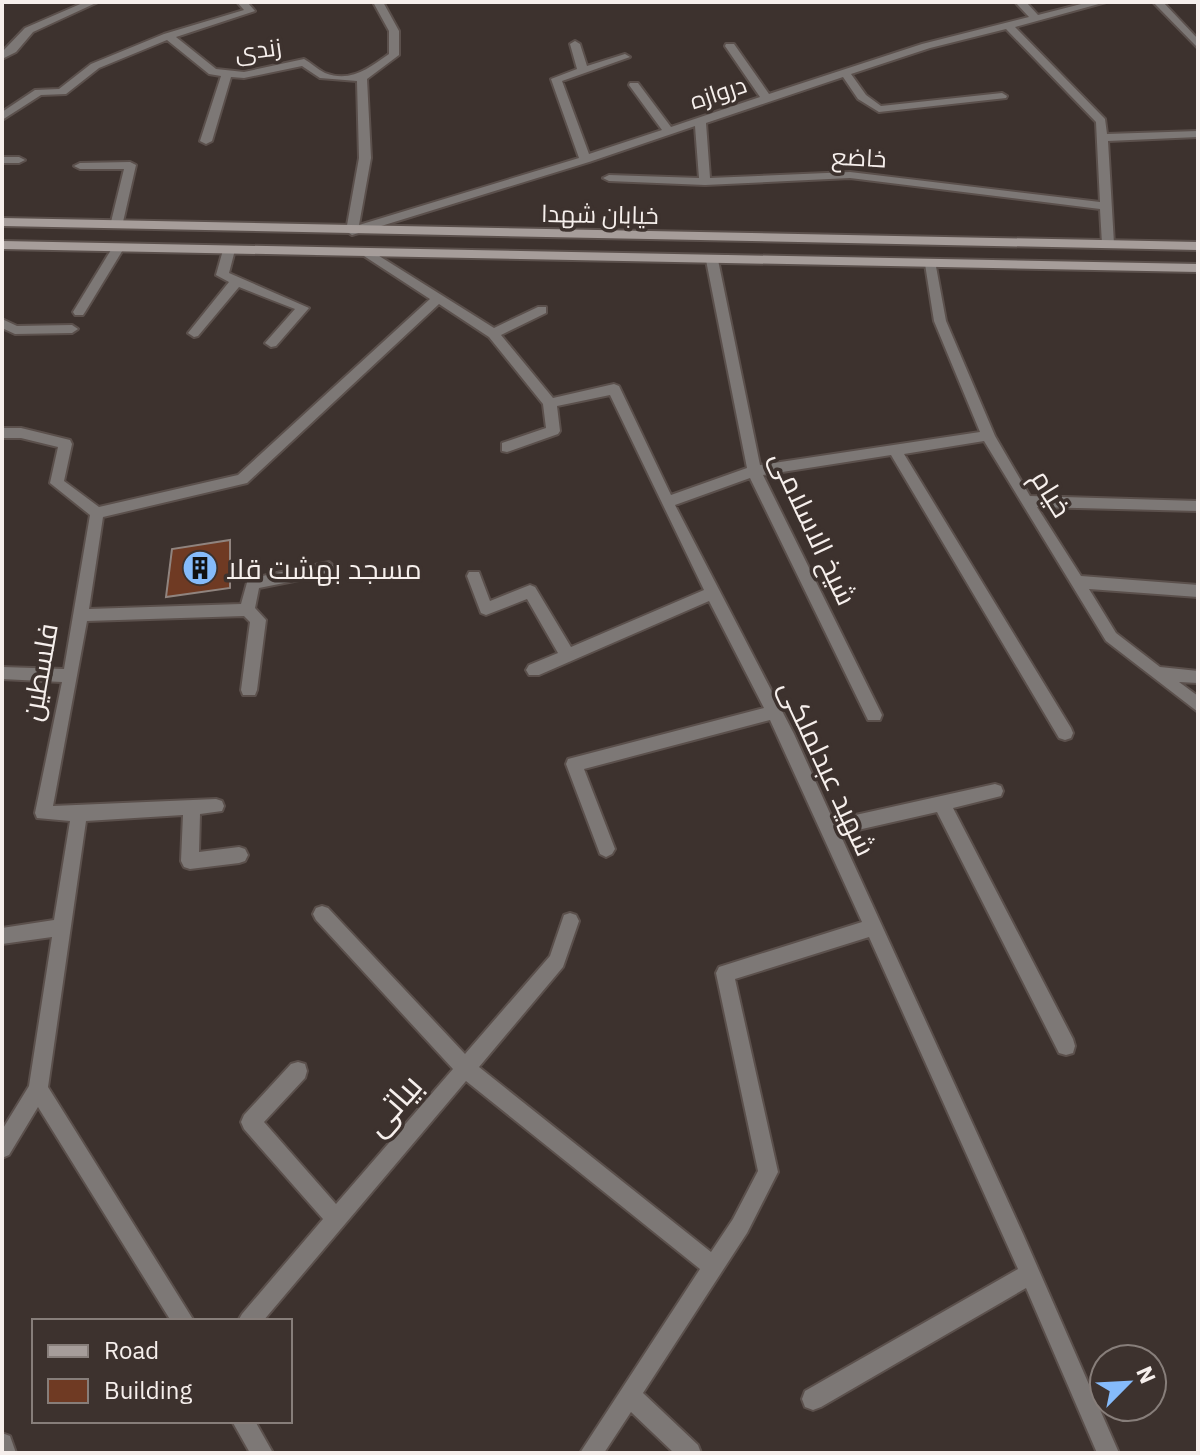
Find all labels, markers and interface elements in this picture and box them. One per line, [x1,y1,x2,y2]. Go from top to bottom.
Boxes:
street label: زندی [232,30,284,68]
street label: دروازه [686,68,750,116]
street label: خاضع [831,140,887,175]
street label: خیابان شهدا [541,197,659,231]
street label: شیخ الاسلامی [761,445,866,611]
street label: خیام [1021,462,1081,525]
building icon: مسجد بهشت قلا [181,549,219,587]
place label: مسجد بهشت قلا [226,550,422,587]
street label: فلسطین [12,620,66,724]
street label: شهید عبدلملکی [771,674,885,862]
street label: بیاتی [353,1064,431,1144]
legend [32,1319,292,1423]
text: Road [104,1334,159,1366]
north arrow [1088,1343,1168,1423]
text: N [1130,1361,1163,1388]
text: Building [104,1374,192,1406]

